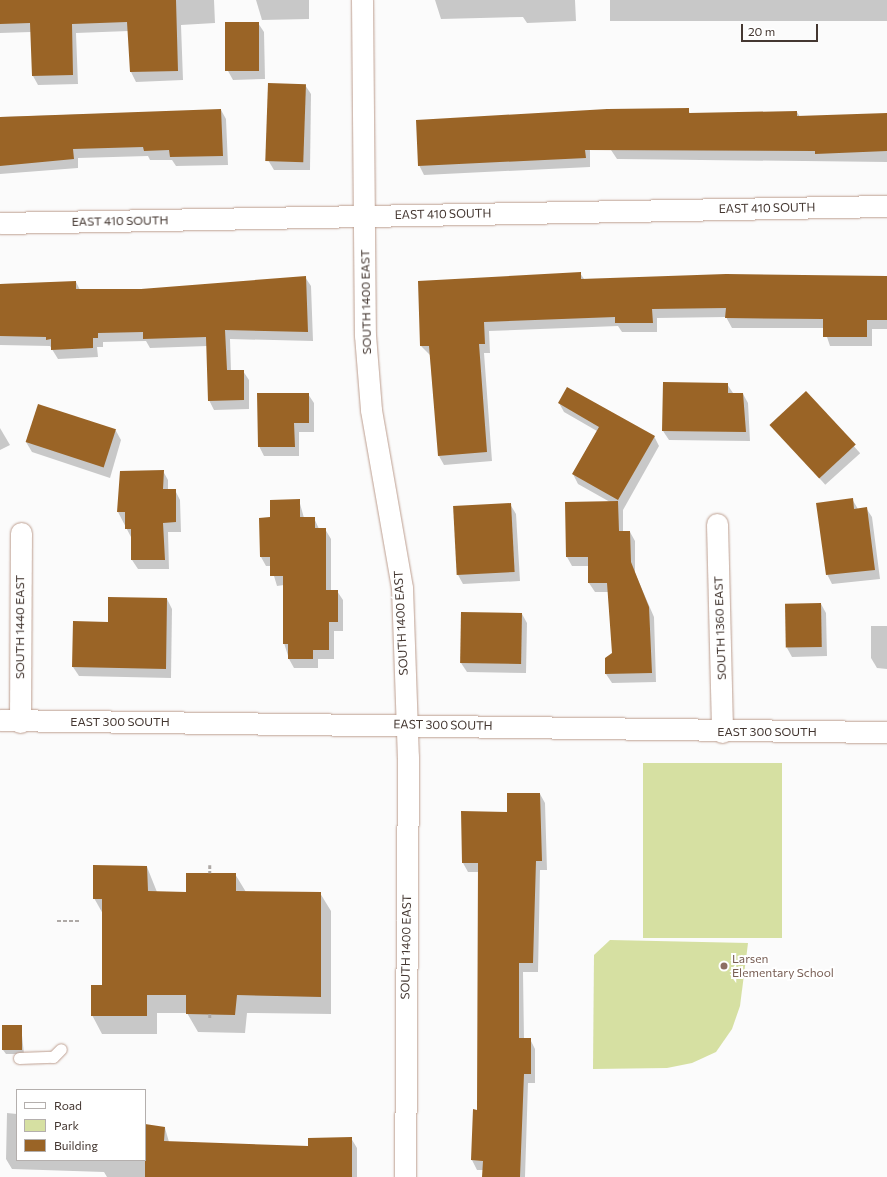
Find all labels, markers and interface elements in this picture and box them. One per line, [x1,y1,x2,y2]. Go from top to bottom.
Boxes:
scale bar [743,16,820,42]
text: 20 m [748,24,775,38]
street label: EAST 410 SOUTH [719,200,815,216]
street label: EAST 410 SOUTH [395,206,491,222]
street label: EAST 410 SOUTH [72,213,168,229]
street label: SOUTH 1400 EAST [358,249,374,355]
street label: SOUTH 1400 EAST [391,570,411,676]
street label: SOUTH 1440 EAST [13,575,27,679]
street label: SOUTH 1360 EAST [711,576,729,680]
street label: EAST 300 SOUTH [70,715,170,729]
street label: EAST 300 SOUTH [393,717,493,733]
street label: EAST 300 SOUTH [717,725,817,739]
street label: SOUTH 1400 EAST [398,894,414,1000]
place label: Larsen Elementary School [732,952,834,980]
marker: Larsen Elementary School [719,961,729,971]
legend [16,1089,146,1161]
text: Road [54,1098,82,1112]
text: Park [54,1118,79,1132]
text: Building [54,1138,98,1152]

